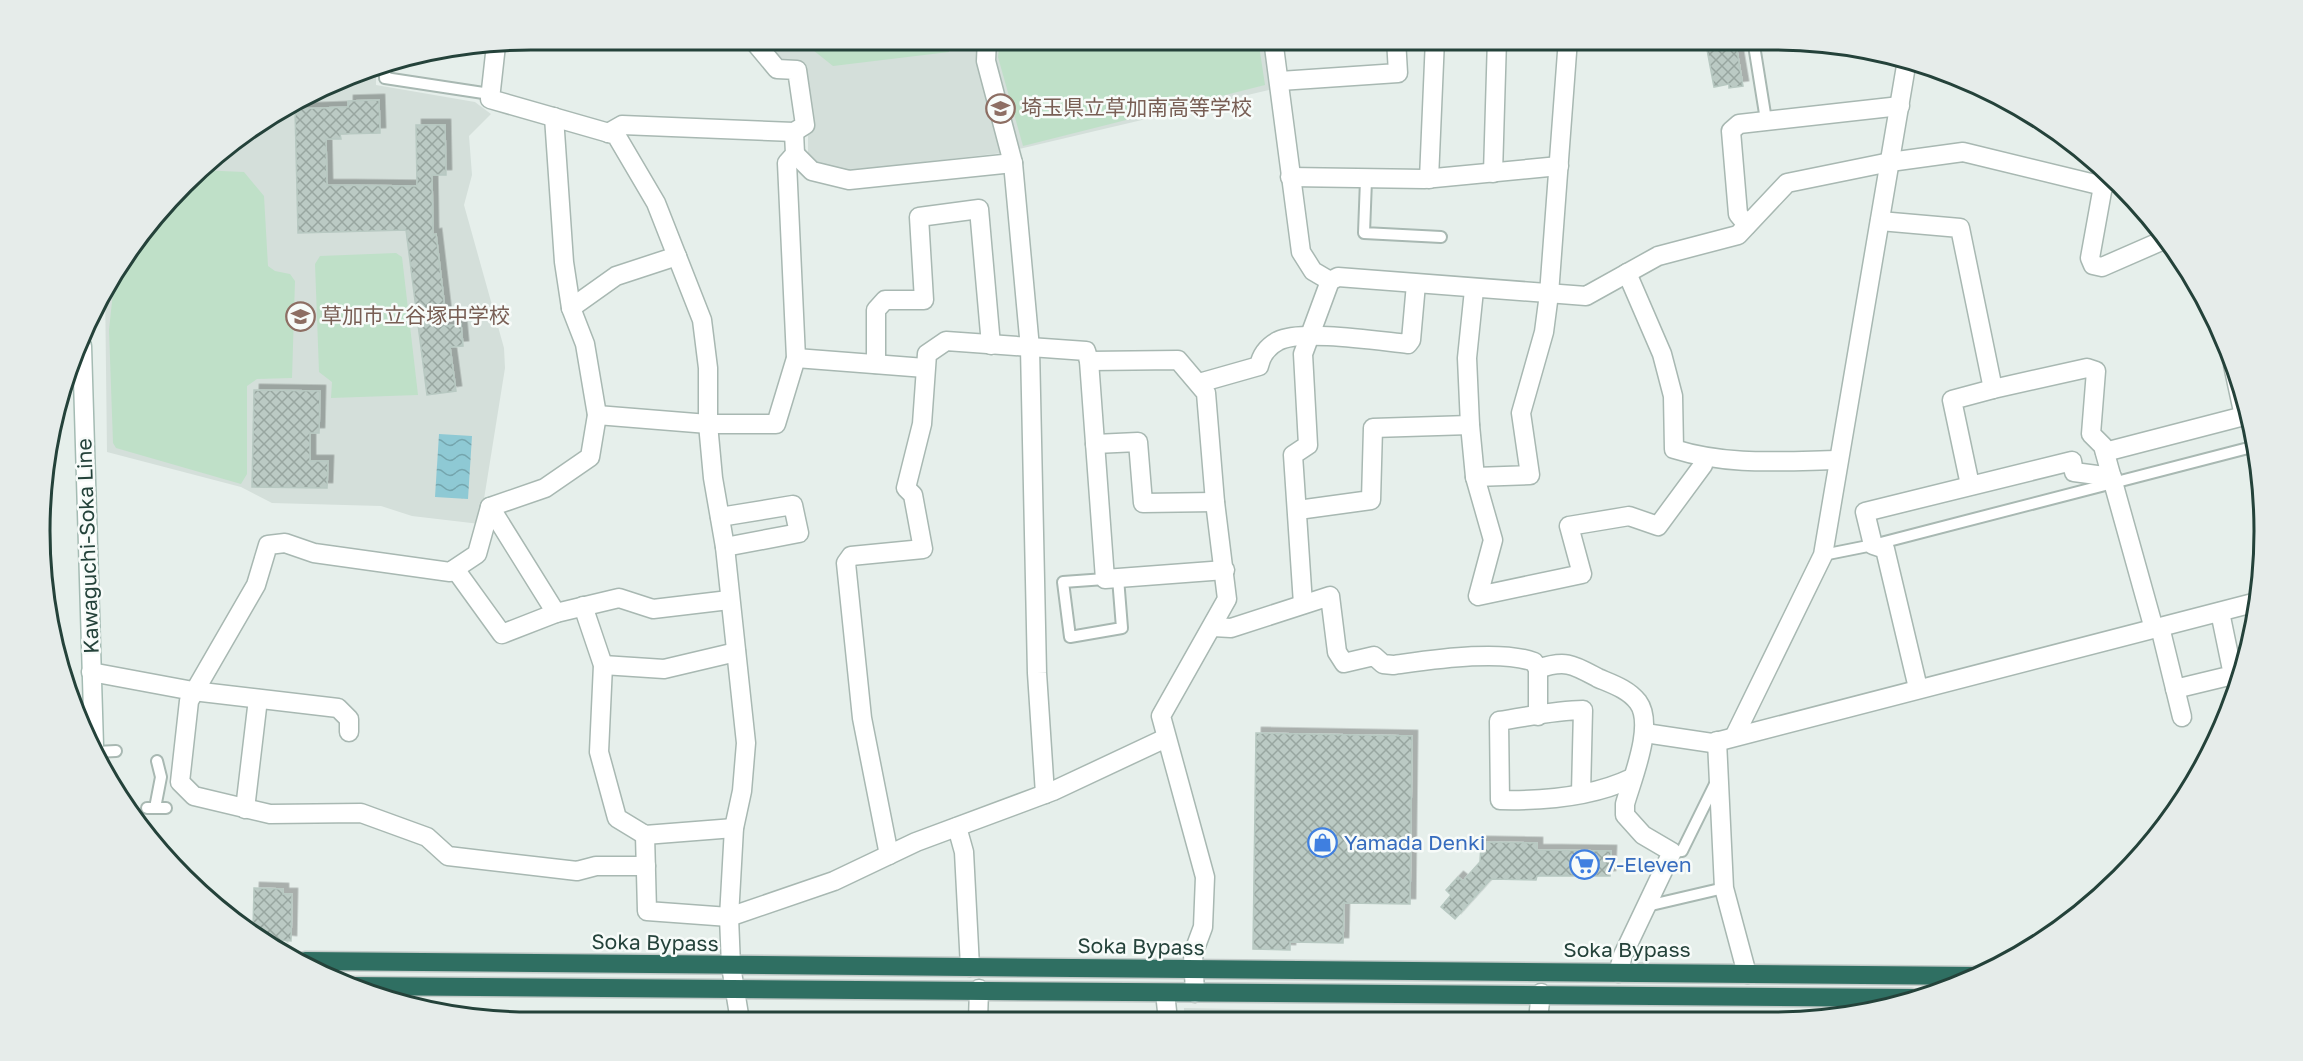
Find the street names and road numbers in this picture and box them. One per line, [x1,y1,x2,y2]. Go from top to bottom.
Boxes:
street label: Kawaguchi-Soka Line [70,438,104,654]
street label: Soka Bypass [591,928,719,956]
street label: Soka Bypass [1077,932,1205,960]
street label: Soka Bypass [1563,936,1691,962]

